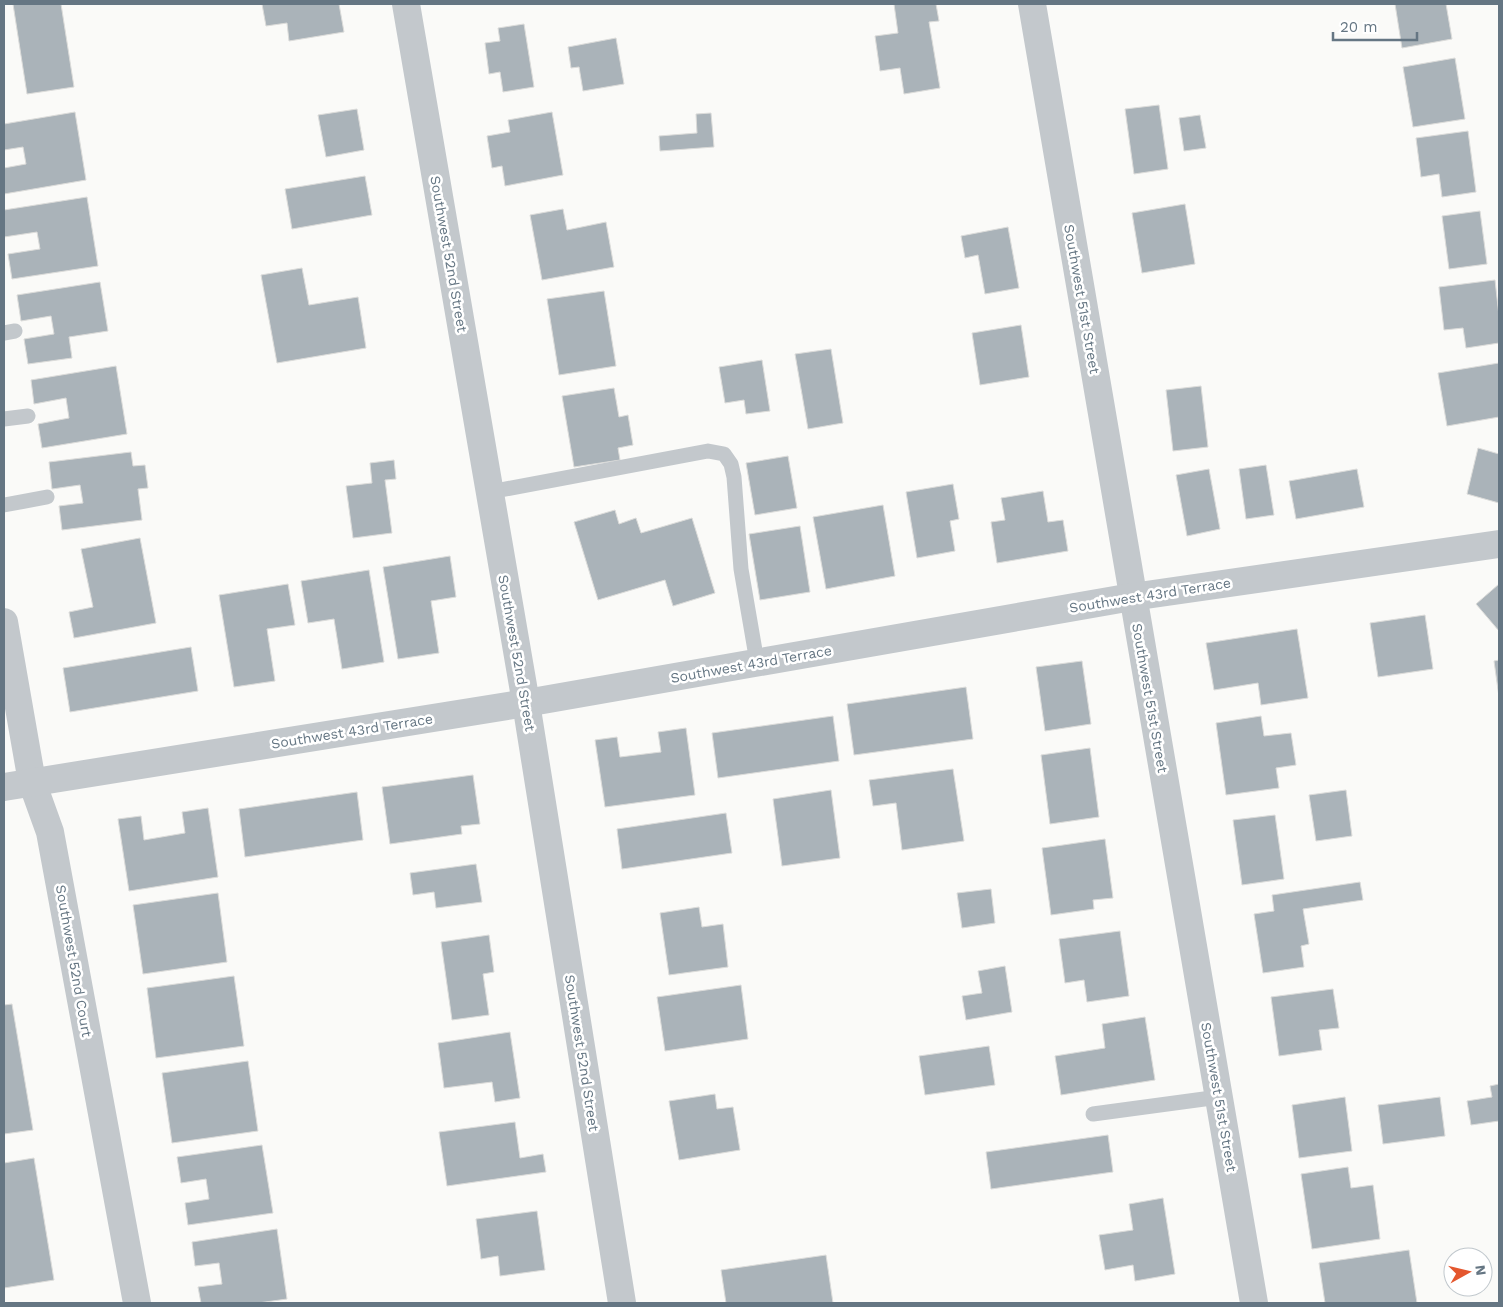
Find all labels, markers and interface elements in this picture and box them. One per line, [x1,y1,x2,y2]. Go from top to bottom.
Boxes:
scale bar [1333,10,1417,42]
text: 20 m [1340,18,1378,36]
street label: Southwest 52nd Street [427,174,471,334]
street label: Southwest 51st Street [1061,223,1103,375]
street label: Southwest 52nd Street [495,573,539,733]
street label: Southwest 43rd Terrace [1068,574,1232,616]
street label: Southwest 51st Street [1129,622,1171,774]
street label: Southwest 43rd Terrace [669,642,833,686]
street label: Southwest 43rd Terrace [270,710,434,752]
street label: Southwest 52nd Court [53,884,95,1039]
street label: Southwest 52nd Street [562,973,602,1133]
street label: Southwest 51st Street [1198,1021,1240,1173]
north arrow [1443,1247,1493,1297]
text: N [1472,1264,1490,1276]

